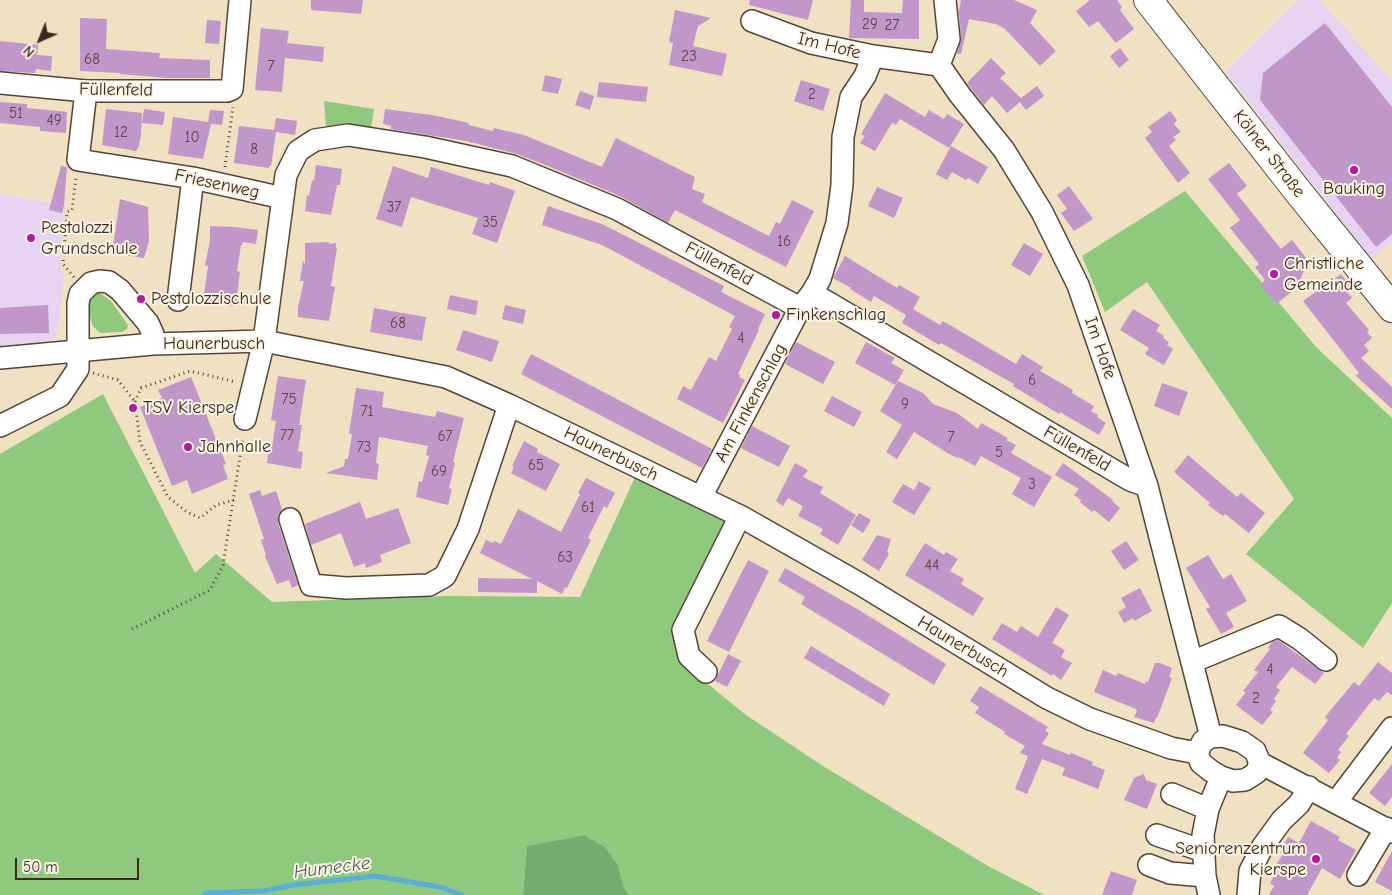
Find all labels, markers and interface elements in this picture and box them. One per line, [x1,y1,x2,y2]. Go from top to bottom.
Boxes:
north arrow [15,15,65,65]
house number: 29 [862,16,878,34]
house number: 27 [885,17,899,35]
street label: Im Hofe [795,28,863,64]
text: N [20,42,38,60]
house number: 23 [681,48,697,66]
house number: 68 [84,51,100,69]
house number: 7 [267,58,275,76]
street label: Füllenfeld [79,79,153,101]
house number: 2 [808,86,816,104]
house number: 51 [9,105,23,123]
street label: Kölner Straße [1228,106,1310,202]
house number: 49 [46,112,62,130]
house number: 12 [114,124,128,142]
house number: 10 [184,129,200,147]
house number: 8 [250,141,258,159]
street label: Friesenweg [173,164,261,204]
marker: Bauking [1348,164,1360,176]
place label: Bauking [1323,178,1385,200]
house number: 37 [387,199,401,217]
house number: 35 [482,214,498,232]
place label: Pestalozzi Grundschule [41,217,138,260]
marker: Pestalozzi Grundschule [25,232,37,244]
house number: 16 [777,233,791,251]
street label: Füllenfeld [681,237,757,291]
place label: Christliche Gemeinde [1284,253,1364,296]
marker: Christliche Gemeinde [1268,268,1280,280]
place label: Pestalozzischule [151,288,271,310]
marker: Pestalozzischule [135,293,147,305]
place label: Finkenschlag [786,304,886,326]
marker: Finkenschlag [770,309,782,321]
street label: Im Hofe [1079,314,1121,382]
house number: 68 [390,315,406,333]
house number: 4 [737,330,745,348]
street label: Haunerbusch [163,333,265,355]
street label: Am Finkenschlag [711,340,791,466]
house number: 6 [1028,372,1036,390]
house number: 75 [281,391,297,409]
house number: 9 [901,396,909,414]
place label: TSV Kierspe [143,397,234,419]
marker: TSV Kierspe [127,402,139,414]
house number: 71 [360,403,374,421]
street label: Füllenfeld [1040,421,1114,477]
street label: Haunerbusch [560,422,662,486]
house number: 77 [280,427,294,445]
house number: 67 [437,428,453,446]
house number: 7 [947,429,955,447]
place label: Jahnhalle [198,436,271,458]
house number: 73 [357,439,371,457]
marker: Jahnhalle [182,441,194,453]
house number: 5 [995,444,1003,462]
house number: 65 [528,457,544,475]
house number: 69 [431,463,447,481]
house number: 3 [1028,476,1036,494]
house number: 61 [581,499,595,517]
house number: 63 [557,549,573,567]
house number: 44 [925,557,939,575]
street label: Haunerbusch [914,611,1012,683]
house number: 4 [1266,661,1274,679]
house number: 2 [1252,690,1260,708]
place label: Seniorenzentrum Kierspe [1175,838,1306,881]
scale bar [18,848,141,880]
water label: Humecke [292,852,372,884]
marker: Seniorenzentrum Kierspe [1310,853,1322,865]
text: 50 m [23,858,58,876]

